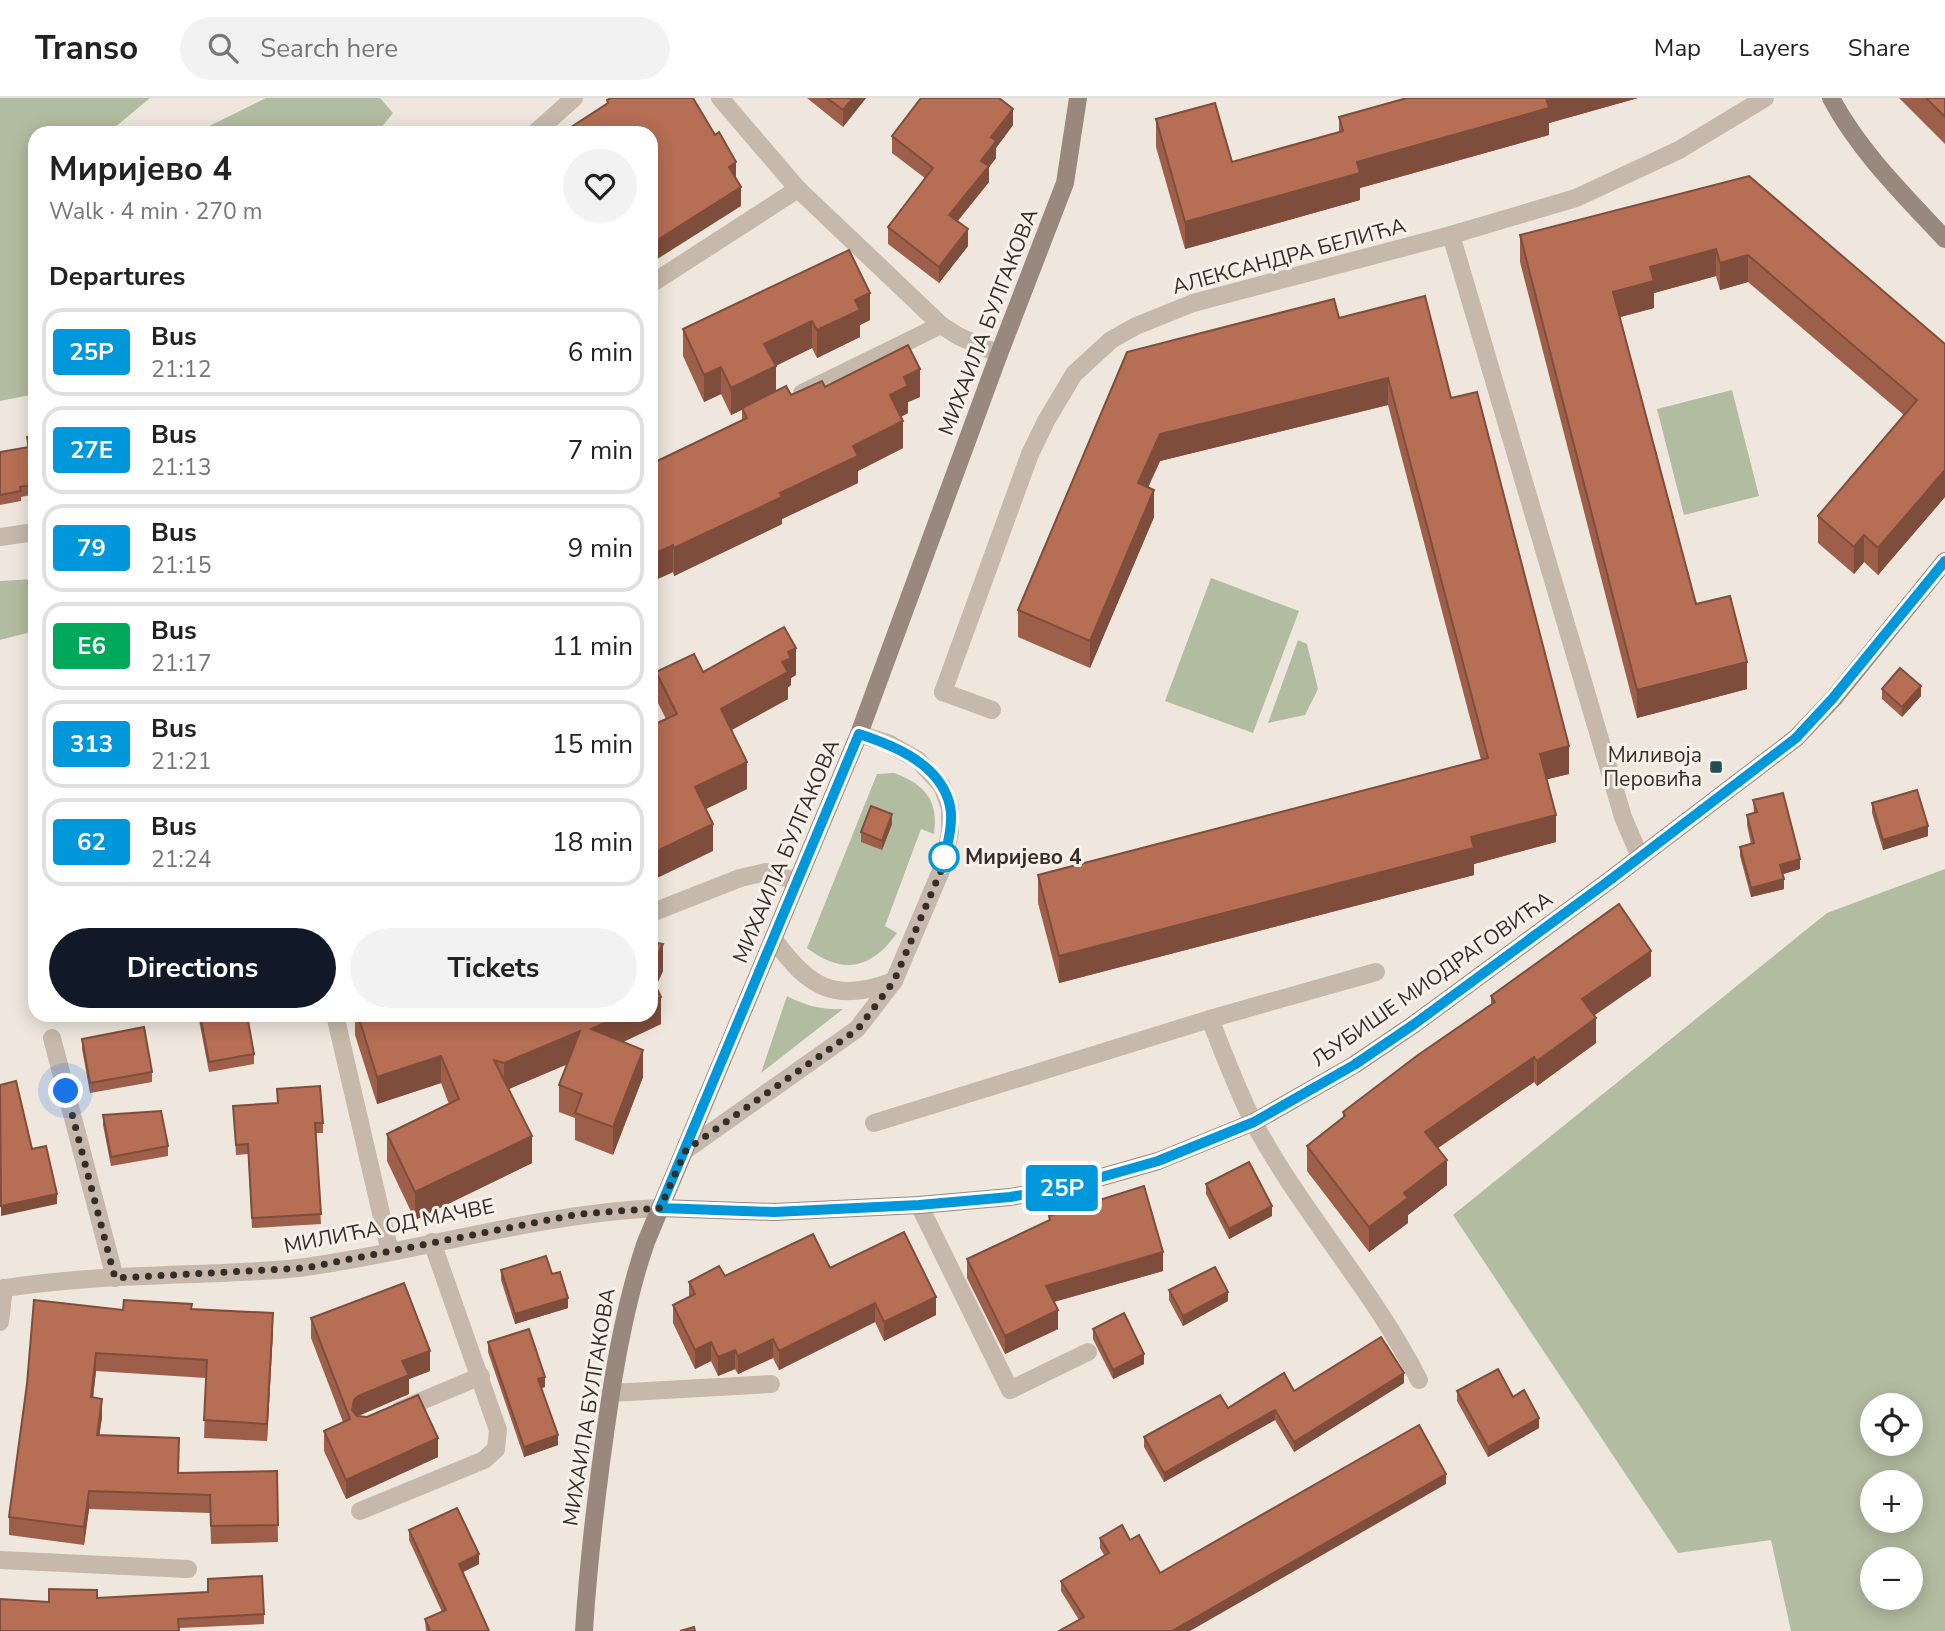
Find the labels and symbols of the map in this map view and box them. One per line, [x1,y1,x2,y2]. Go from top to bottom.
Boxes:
street label: МИХАИЛА БУЛГАКОВА [932,205,1044,439]
street label: АЛЕКСАНДРА БЕЛИЋА [1169,211,1409,301]
street label: МИХАИЛА БУЛГАКОВА [726,735,846,967]
place label: Миливоја Перовића [1603,741,1702,793]
marker: Миливоја Перовића [1708,759,1724,775]
marker: Миријево 4 [929,842,959,872]
place label: Миријево 4 [965,843,1082,871]
street label: ЉУБИШЕ МИОДРАГОВИЋА [1306,885,1558,1073]
your location [48,1073,83,1108]
line badge: 25P [1022,1165,1102,1211]
street label: МИЛИЋА ОД МАЧВЕ [281,1192,497,1260]
street label: МИХАИЛА БУЛГАКОВА [556,1286,622,1528]

